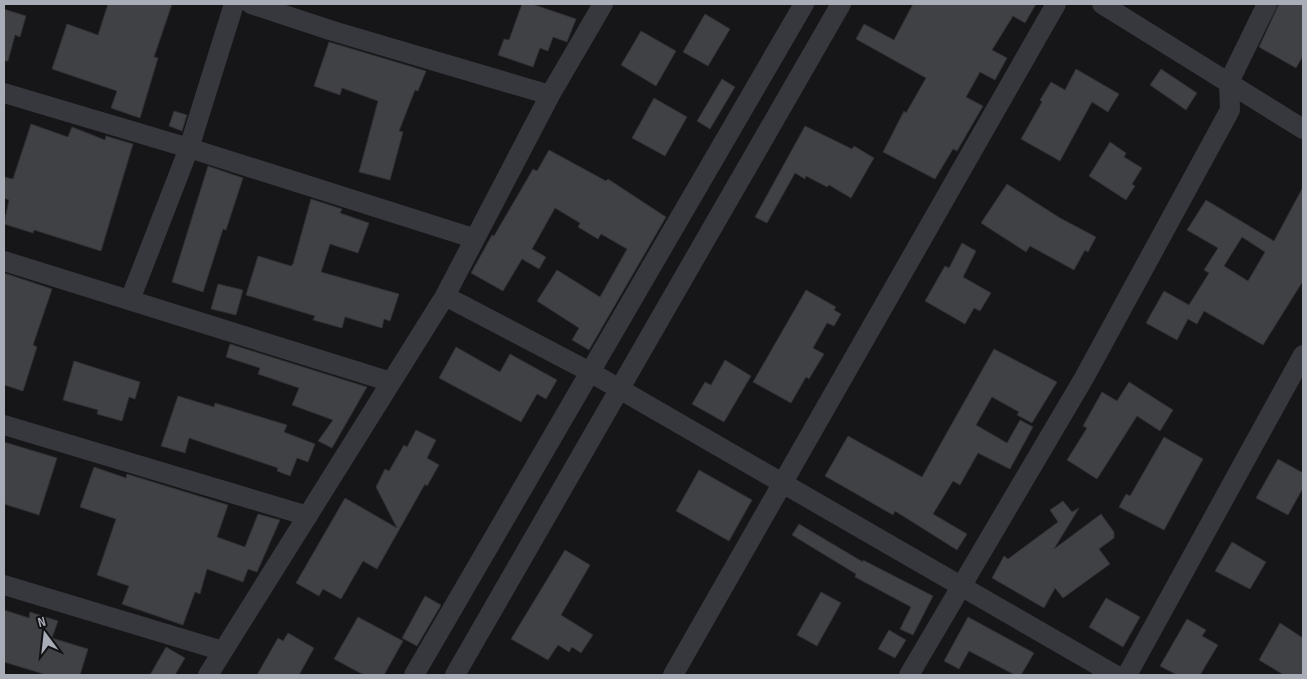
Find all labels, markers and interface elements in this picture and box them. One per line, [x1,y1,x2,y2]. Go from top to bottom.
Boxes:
north arrow [20,609,70,659]
text: N [36,613,48,631]

